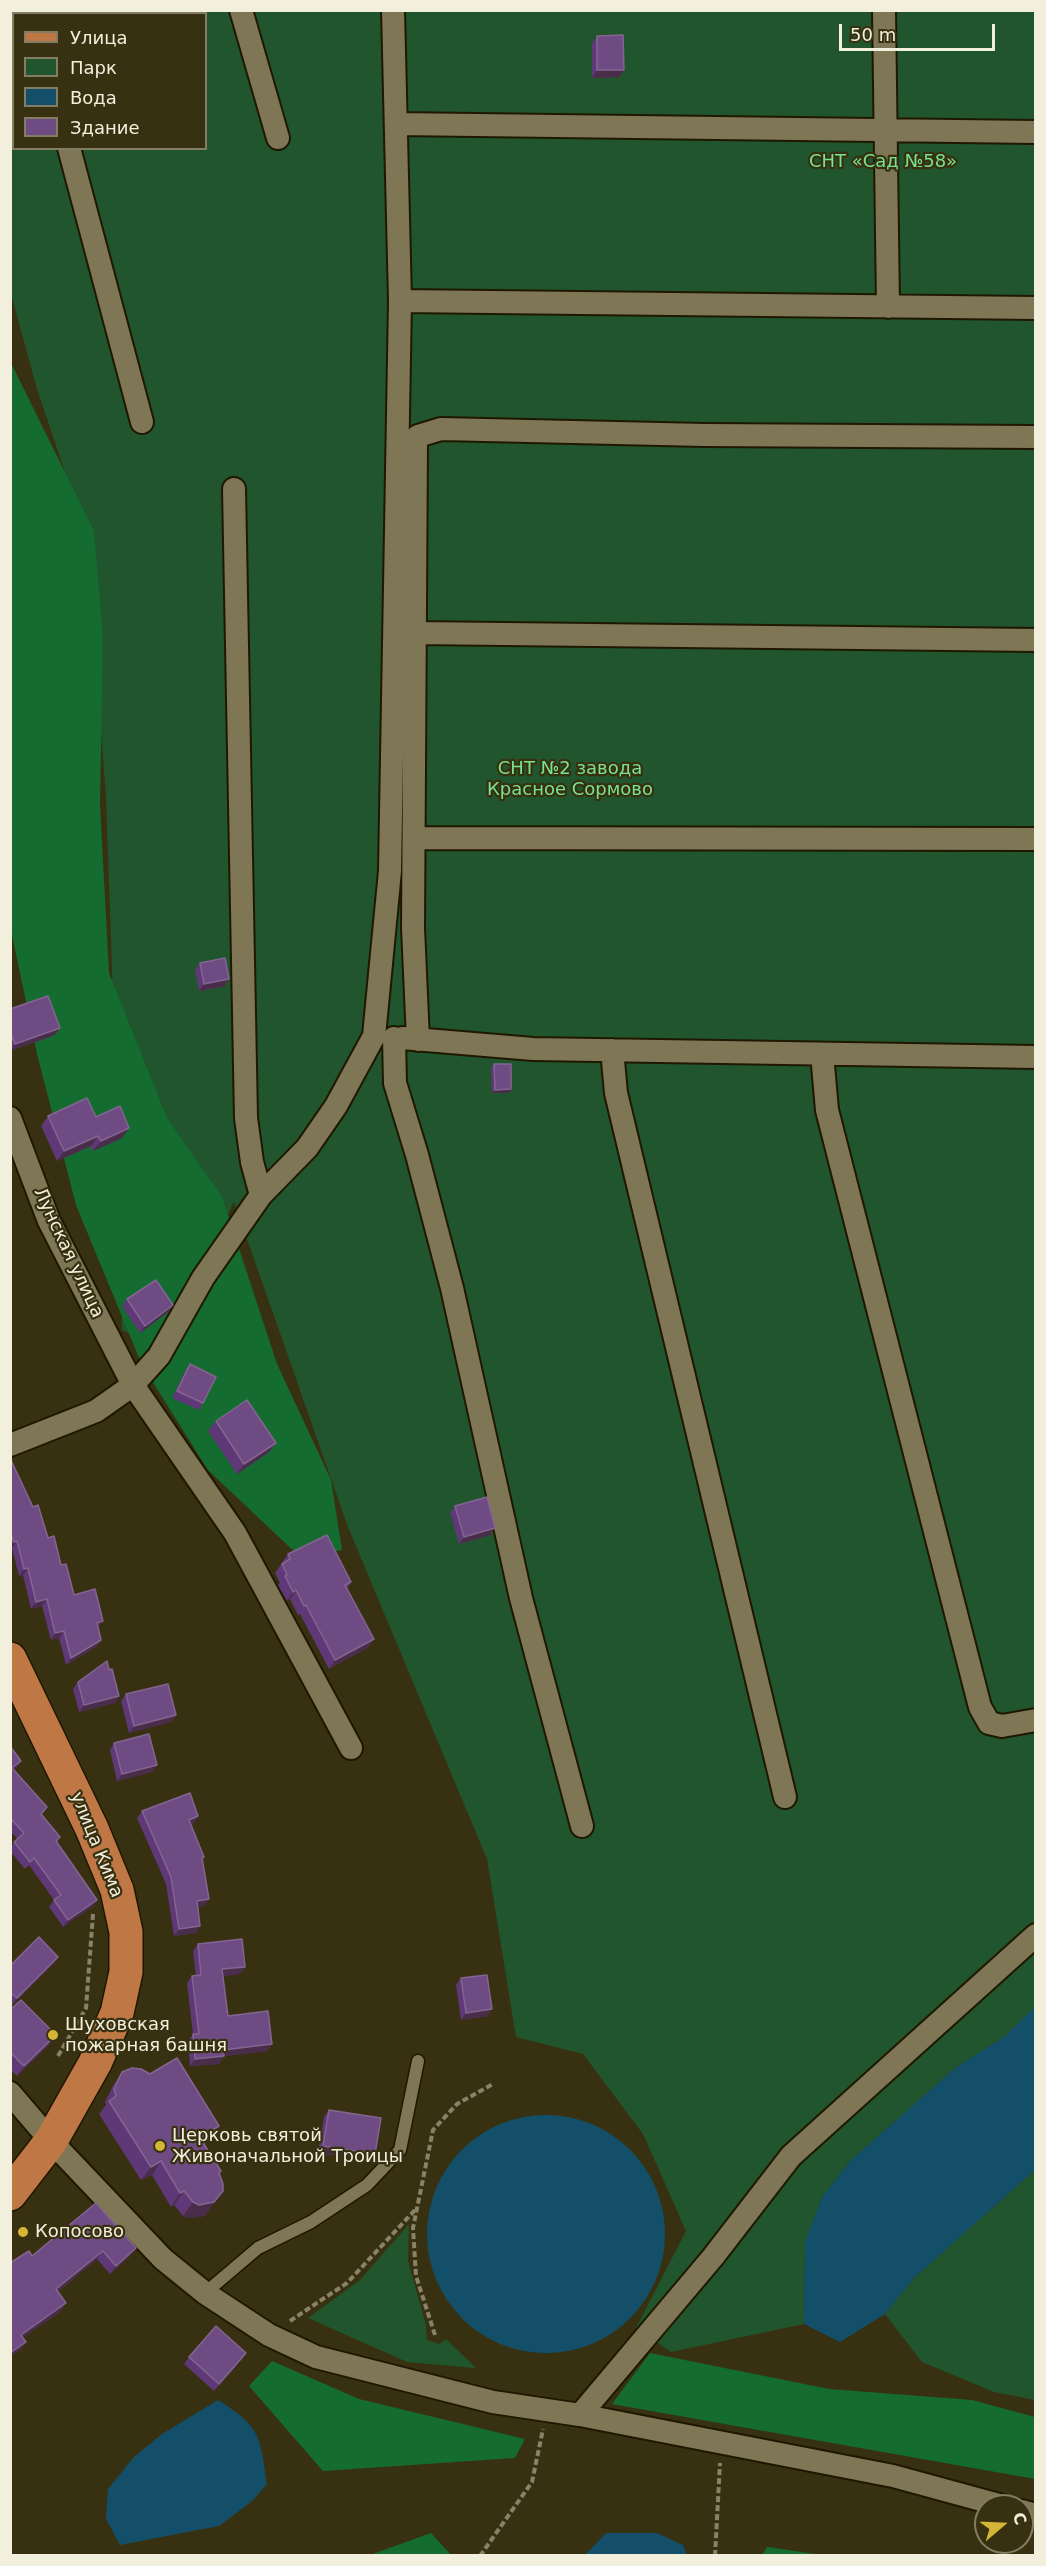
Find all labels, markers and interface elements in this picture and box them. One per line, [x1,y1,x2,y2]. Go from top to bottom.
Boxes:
legend [12,12,207,150]
scale bar [842,12,998,50]
text: 50 m [850,24,896,45]
text: Улица [70,27,127,48]
text: Парк [70,57,117,78]
text: Вода [70,87,117,108]
text: Здание [70,117,140,138]
park label: СНТ «Сад №58» [809,151,957,173]
park label: СНТ №2 завода Красное Сормово [487,758,653,800]
street label: Лунская улица [28,1184,108,1322]
street label: улица Кима [65,1789,127,1901]
place label: Шуховская пожарная башня [65,2014,227,2056]
marker: Шуховская пожарная башня [46,2028,60,2042]
place label: Церковь святой Живоначальной Троицы [172,2125,403,2168]
marker: Церковь святой Живоначальной Троицы [153,2139,167,2153]
place label: Копосово [35,2221,124,2243]
marker: Копосово [16,2225,30,2239]
north arrow [974,2494,1034,2554]
text: С [1009,2510,1030,2527]

